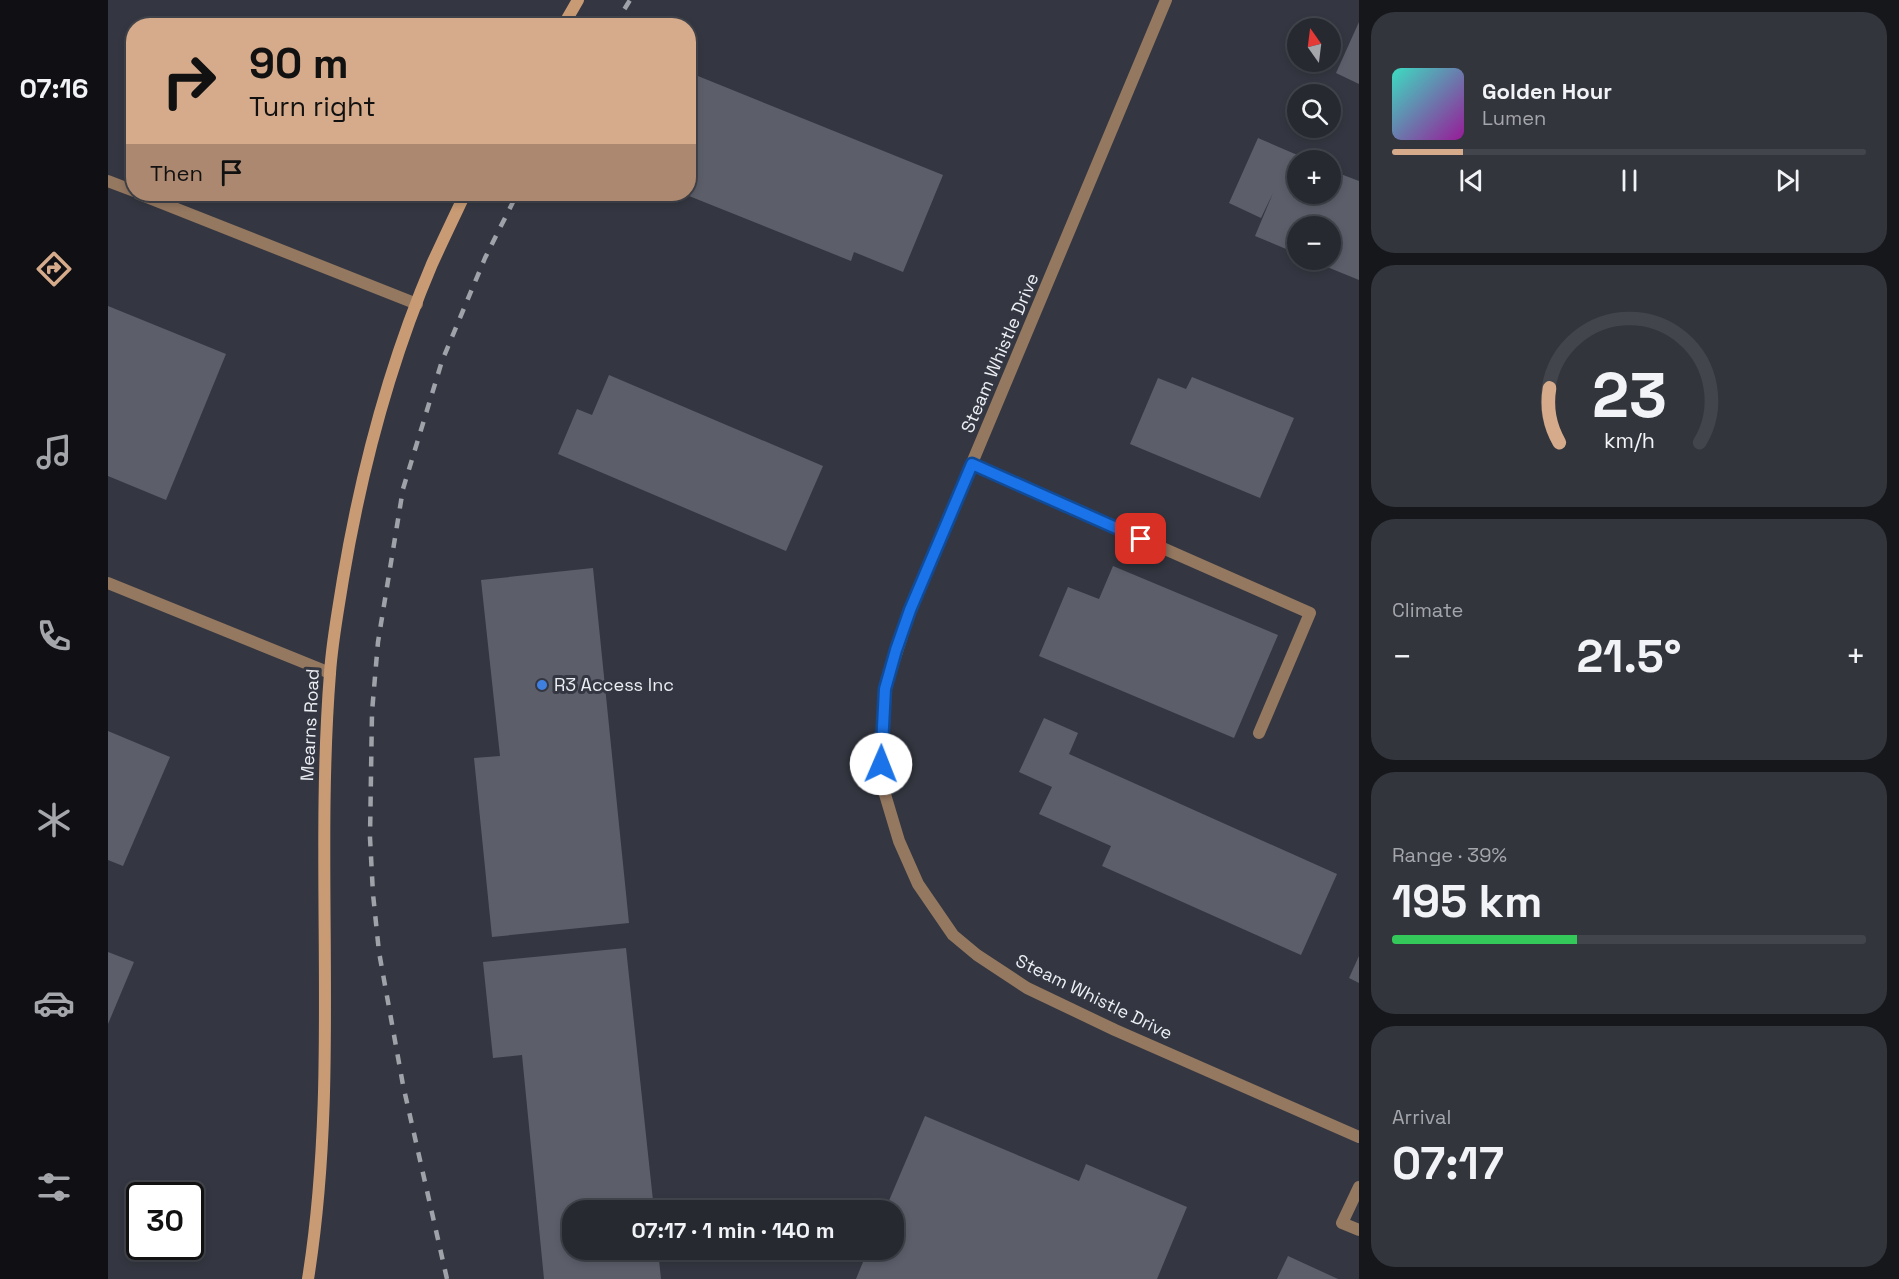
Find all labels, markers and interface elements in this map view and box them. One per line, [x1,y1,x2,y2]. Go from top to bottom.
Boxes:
north arrow [1287,18,1341,72]
map controls [1287,18,1341,270]
text: 90 m [249,37,349,90]
icon: right [150,42,228,120]
text: 07:16 [20,71,88,106]
text: Golden Hour [1482,77,1612,105]
button: search [1287,84,1341,138]
text: Turn right [249,89,376,124]
text: Lumen [1482,105,1546,131]
button: + [1287,150,1341,204]
icon: arrive [215,156,248,189]
text: Then [150,159,203,187]
icon: previous [1455,164,1488,197]
icon: pause [1613,164,1646,197]
icon: next [1771,164,1804,197]
button: − [1287,216,1341,270]
icon: directions [33,248,75,290]
street label: Steam Whistle Drive [955,269,1044,436]
text: 23 [1591,356,1666,435]
text: km/h [1603,428,1655,455]
icon: music [33,431,75,473]
pin [1115,513,1166,564]
icon: arrive [1124,522,1157,555]
text: Climate [1392,597,1463,623]
icon: phone [33,615,75,657]
text: 21.5° [1576,628,1682,685]
text: − [1392,636,1412,678]
text: + [1846,636,1866,678]
street label: Mearns Road [295,668,324,782]
place label: R3 Access Inc [554,673,674,696]
marker: R3 Access Inc [535,678,549,692]
position arrow [849,732,913,796]
icon: climate [33,799,75,841]
text: Range · 39% [1392,842,1507,868]
text: 195 km [1392,873,1542,930]
street label: Steam Whistle Drive [1012,949,1176,1044]
icon: car [33,982,75,1024]
text: Arrival [1392,1104,1451,1130]
text: 07:17 [1392,1135,1504,1192]
icon: filters [33,1166,75,1208]
speed limit sign: 30 [126,1182,204,1260]
text: 07:17 · 1 min · 140 m [632,1216,834,1244]

